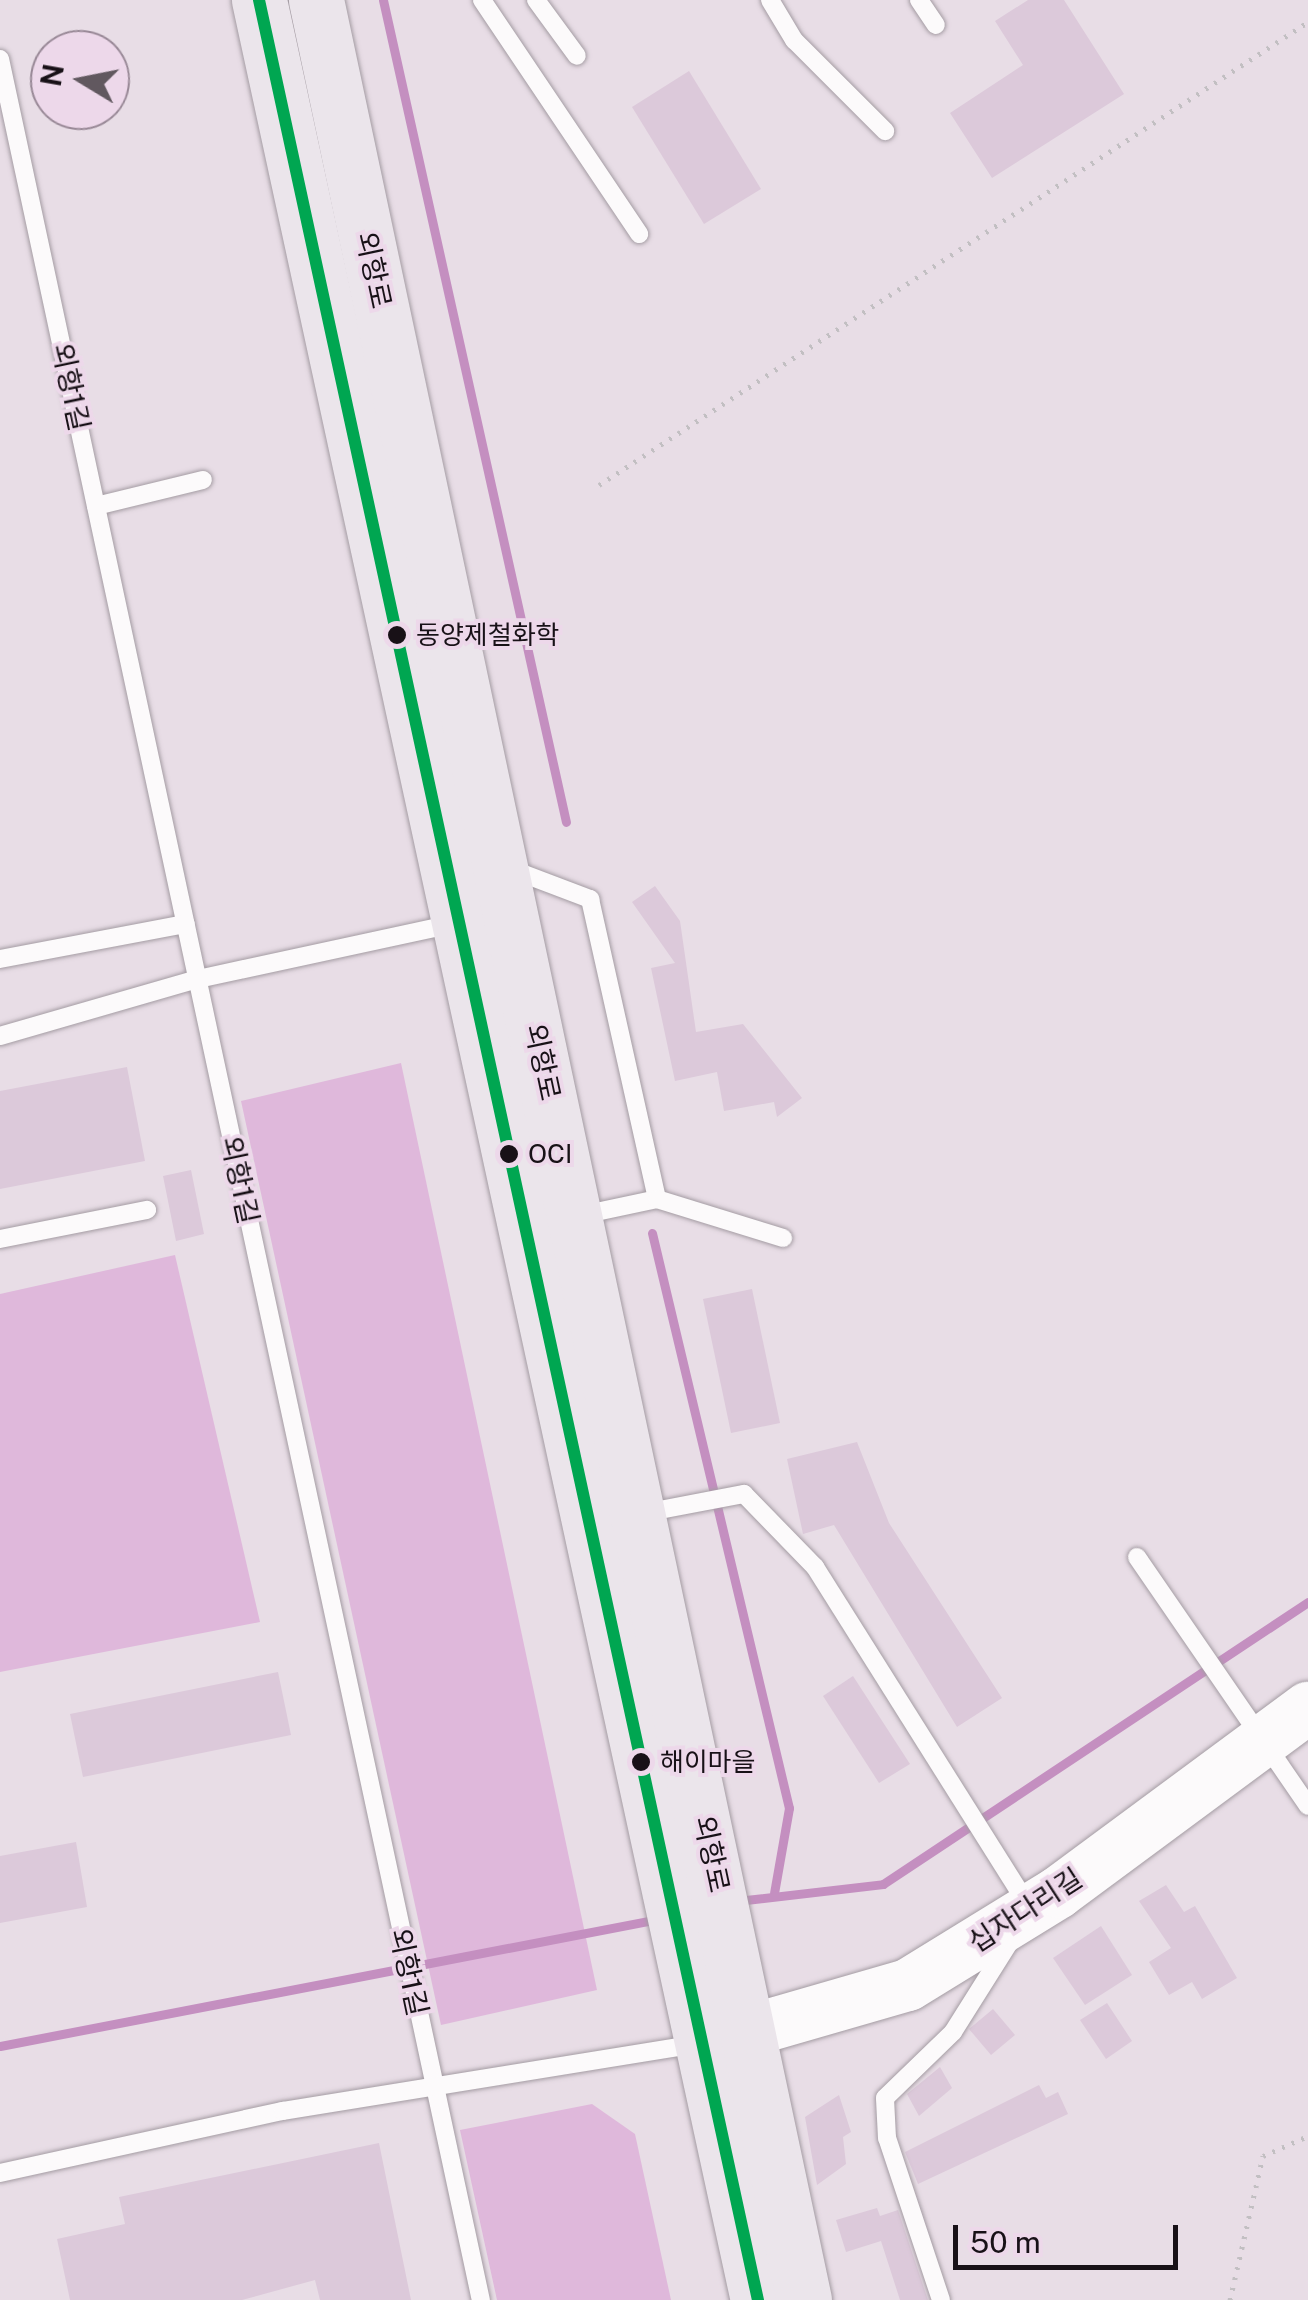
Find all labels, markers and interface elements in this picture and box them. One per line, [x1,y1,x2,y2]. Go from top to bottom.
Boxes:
north arrow [30,30,130,130]
text: N [34,61,70,89]
street label: 외항로 [350,229,398,311]
street label: 외항1길 [45,340,97,434]
place label: 동양제철화학 [416,619,560,651]
marker: 동양제철화학 [387,625,407,645]
street label: 외항로 [519,1021,567,1103]
street label: 외항1길 [214,1133,266,1227]
place label: OCI [528,1138,572,1170]
marker: OCI [499,1144,519,1164]
place label: 해이마을 [660,1746,756,1778]
marker: 해이마을 [631,1752,651,1772]
street label: 외항로 [688,1813,736,1895]
street label: 십자다리길 [962,1861,1088,1959]
street label: 외항1길 [383,1925,435,2019]
scale bar [958,2205,1183,2267]
text: 50 m [970,2224,1041,2260]

